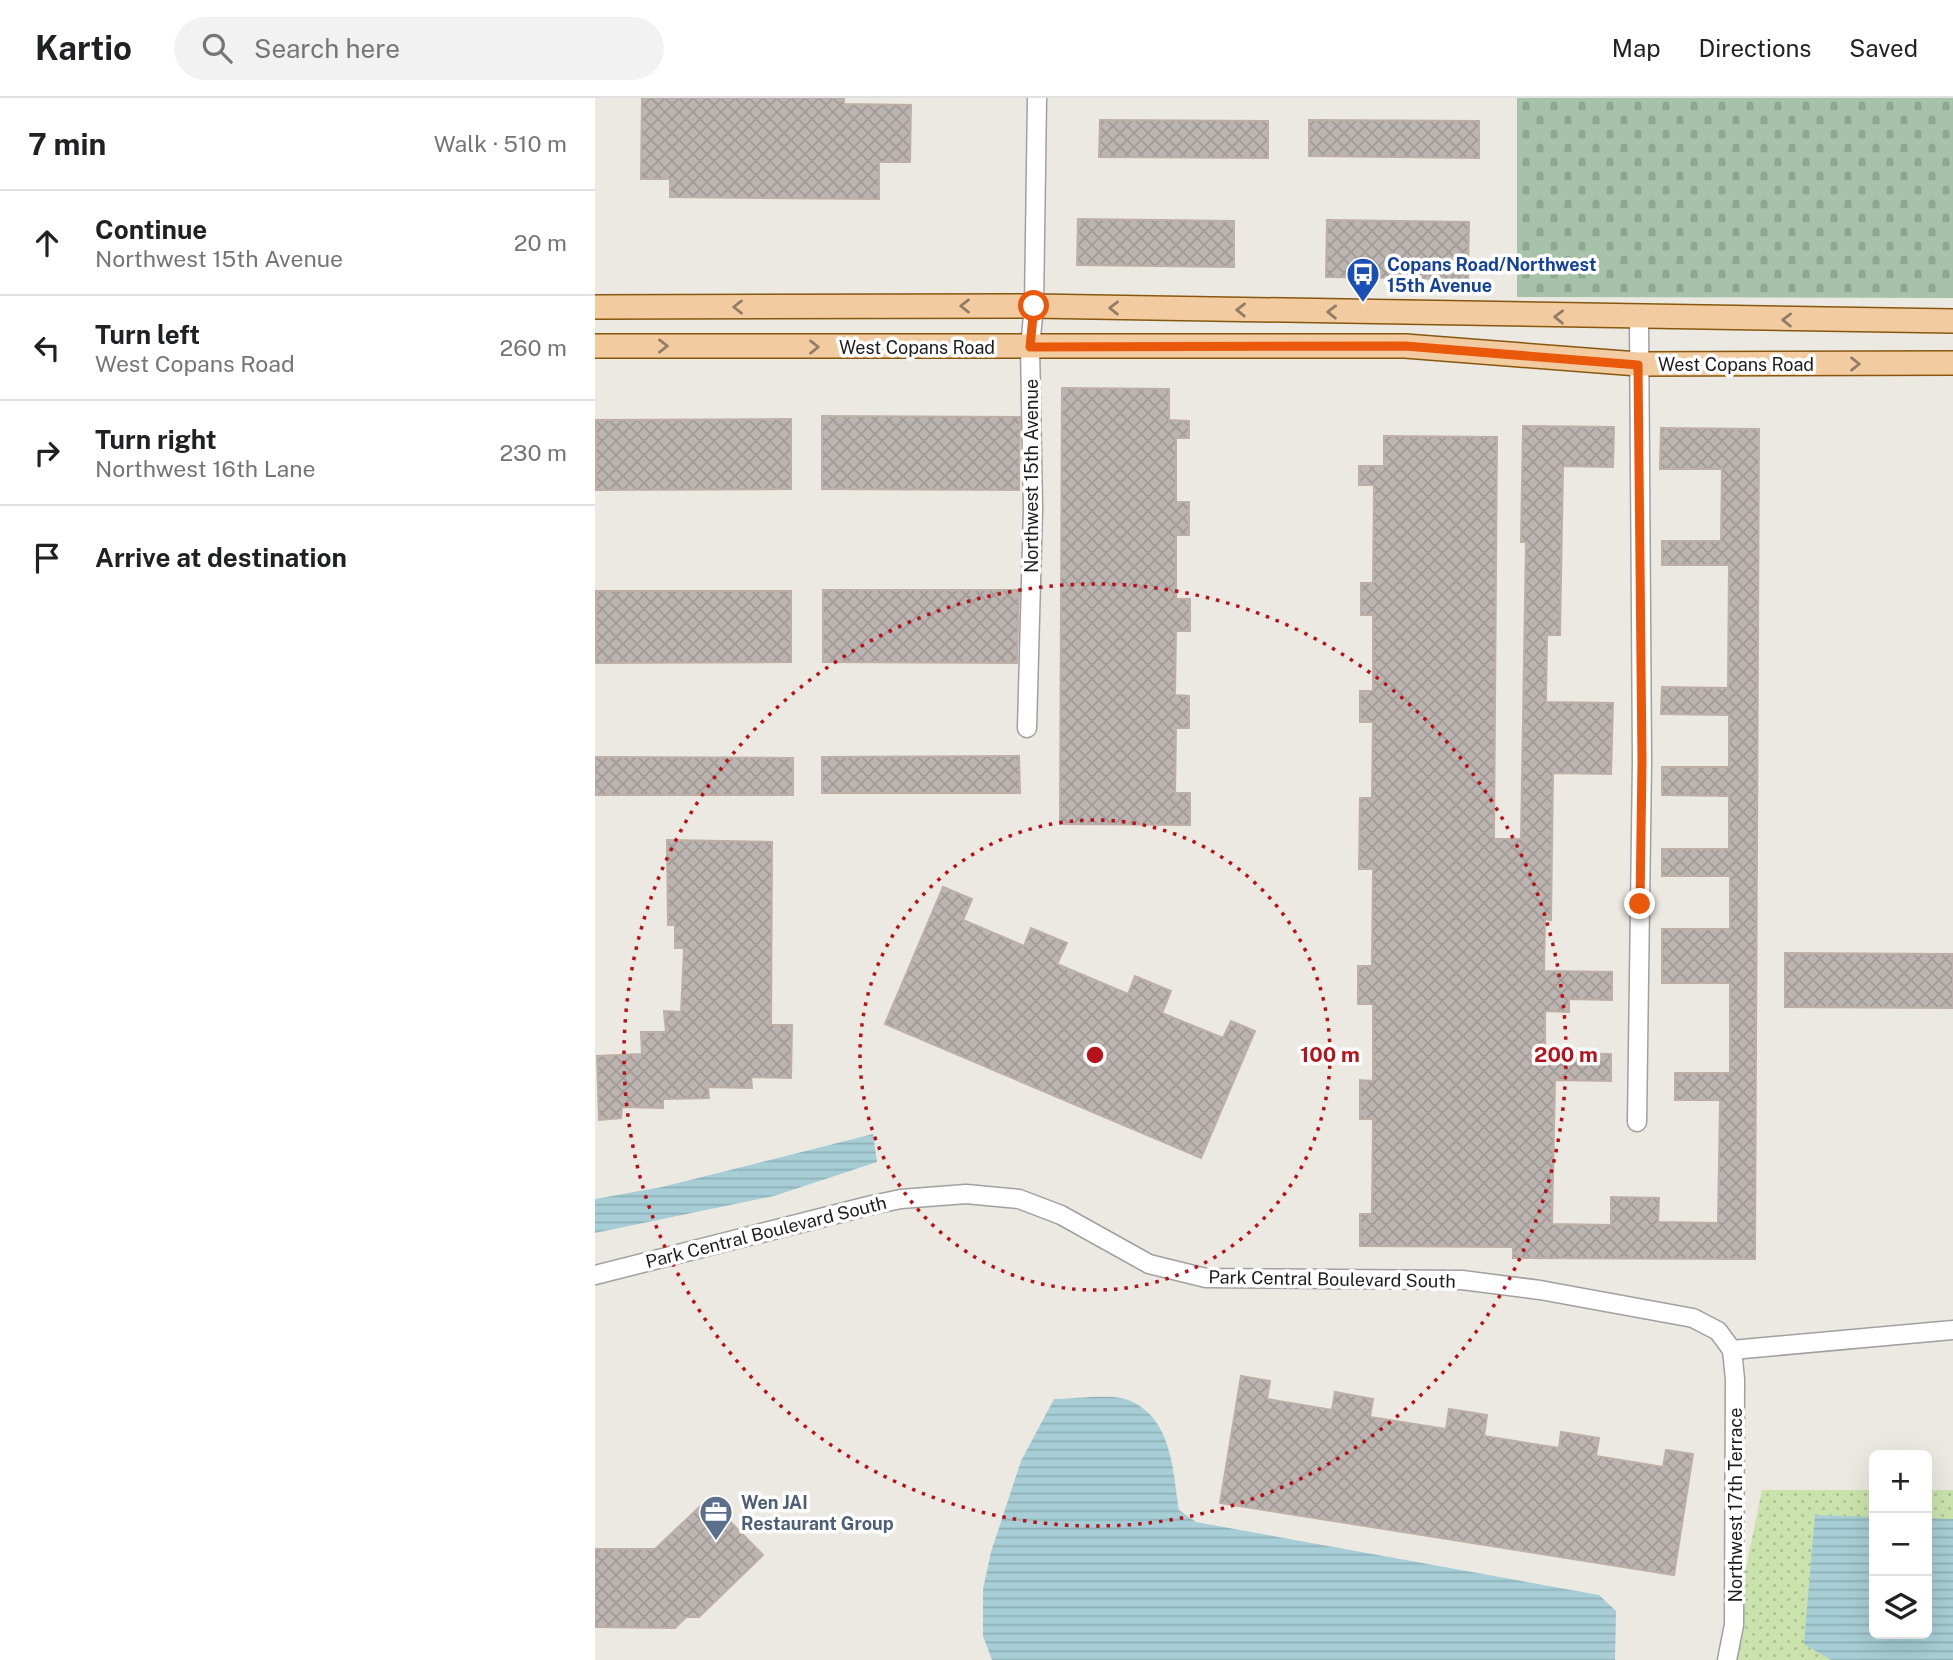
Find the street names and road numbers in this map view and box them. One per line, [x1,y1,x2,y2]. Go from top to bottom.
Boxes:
street label: West Copans Road [839,337,995,358]
street label: West Copans Road [1658,354,1814,375]
street label: Northwest 15th Avenue [1021,379,1042,573]
street label: Park Central Boulevard South [643,1192,889,1272]
street label: Park Central Boulevard South [1208,1266,1456,1292]
street label: Northwest 17th Terrace [1725,1408,1746,1602]

